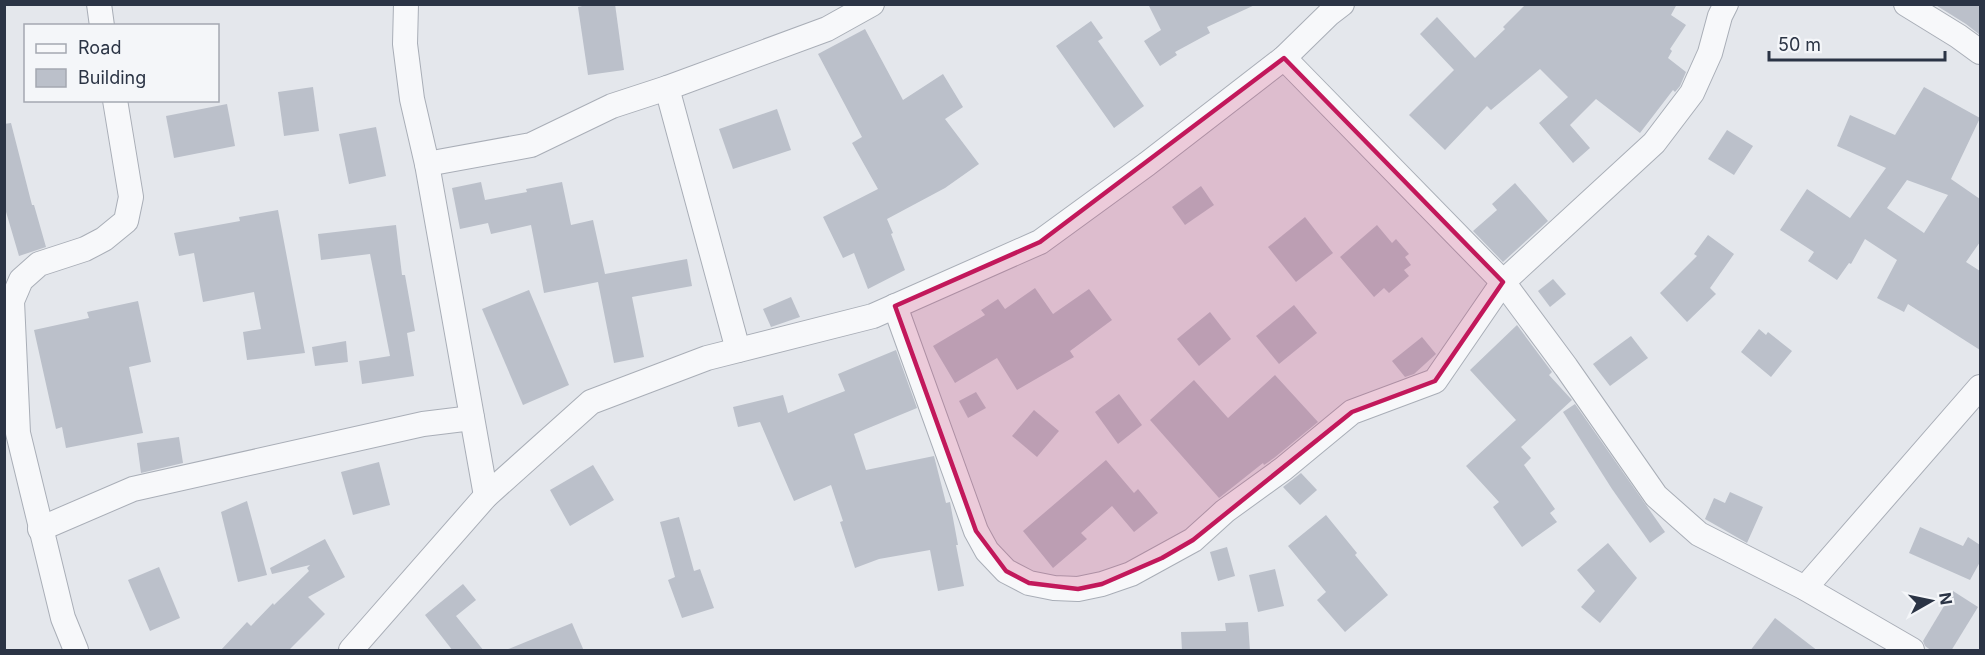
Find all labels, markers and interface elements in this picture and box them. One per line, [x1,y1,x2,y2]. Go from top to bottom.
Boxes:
legend [24,24,219,102]
scale bar [1769,24,1944,62]
text: 50 m [1778,34,1821,55]
text: Road [78,37,121,58]
text: Building [78,67,146,88]
north arrow [1901,571,1961,631]
text: N [1935,591,1957,606]

